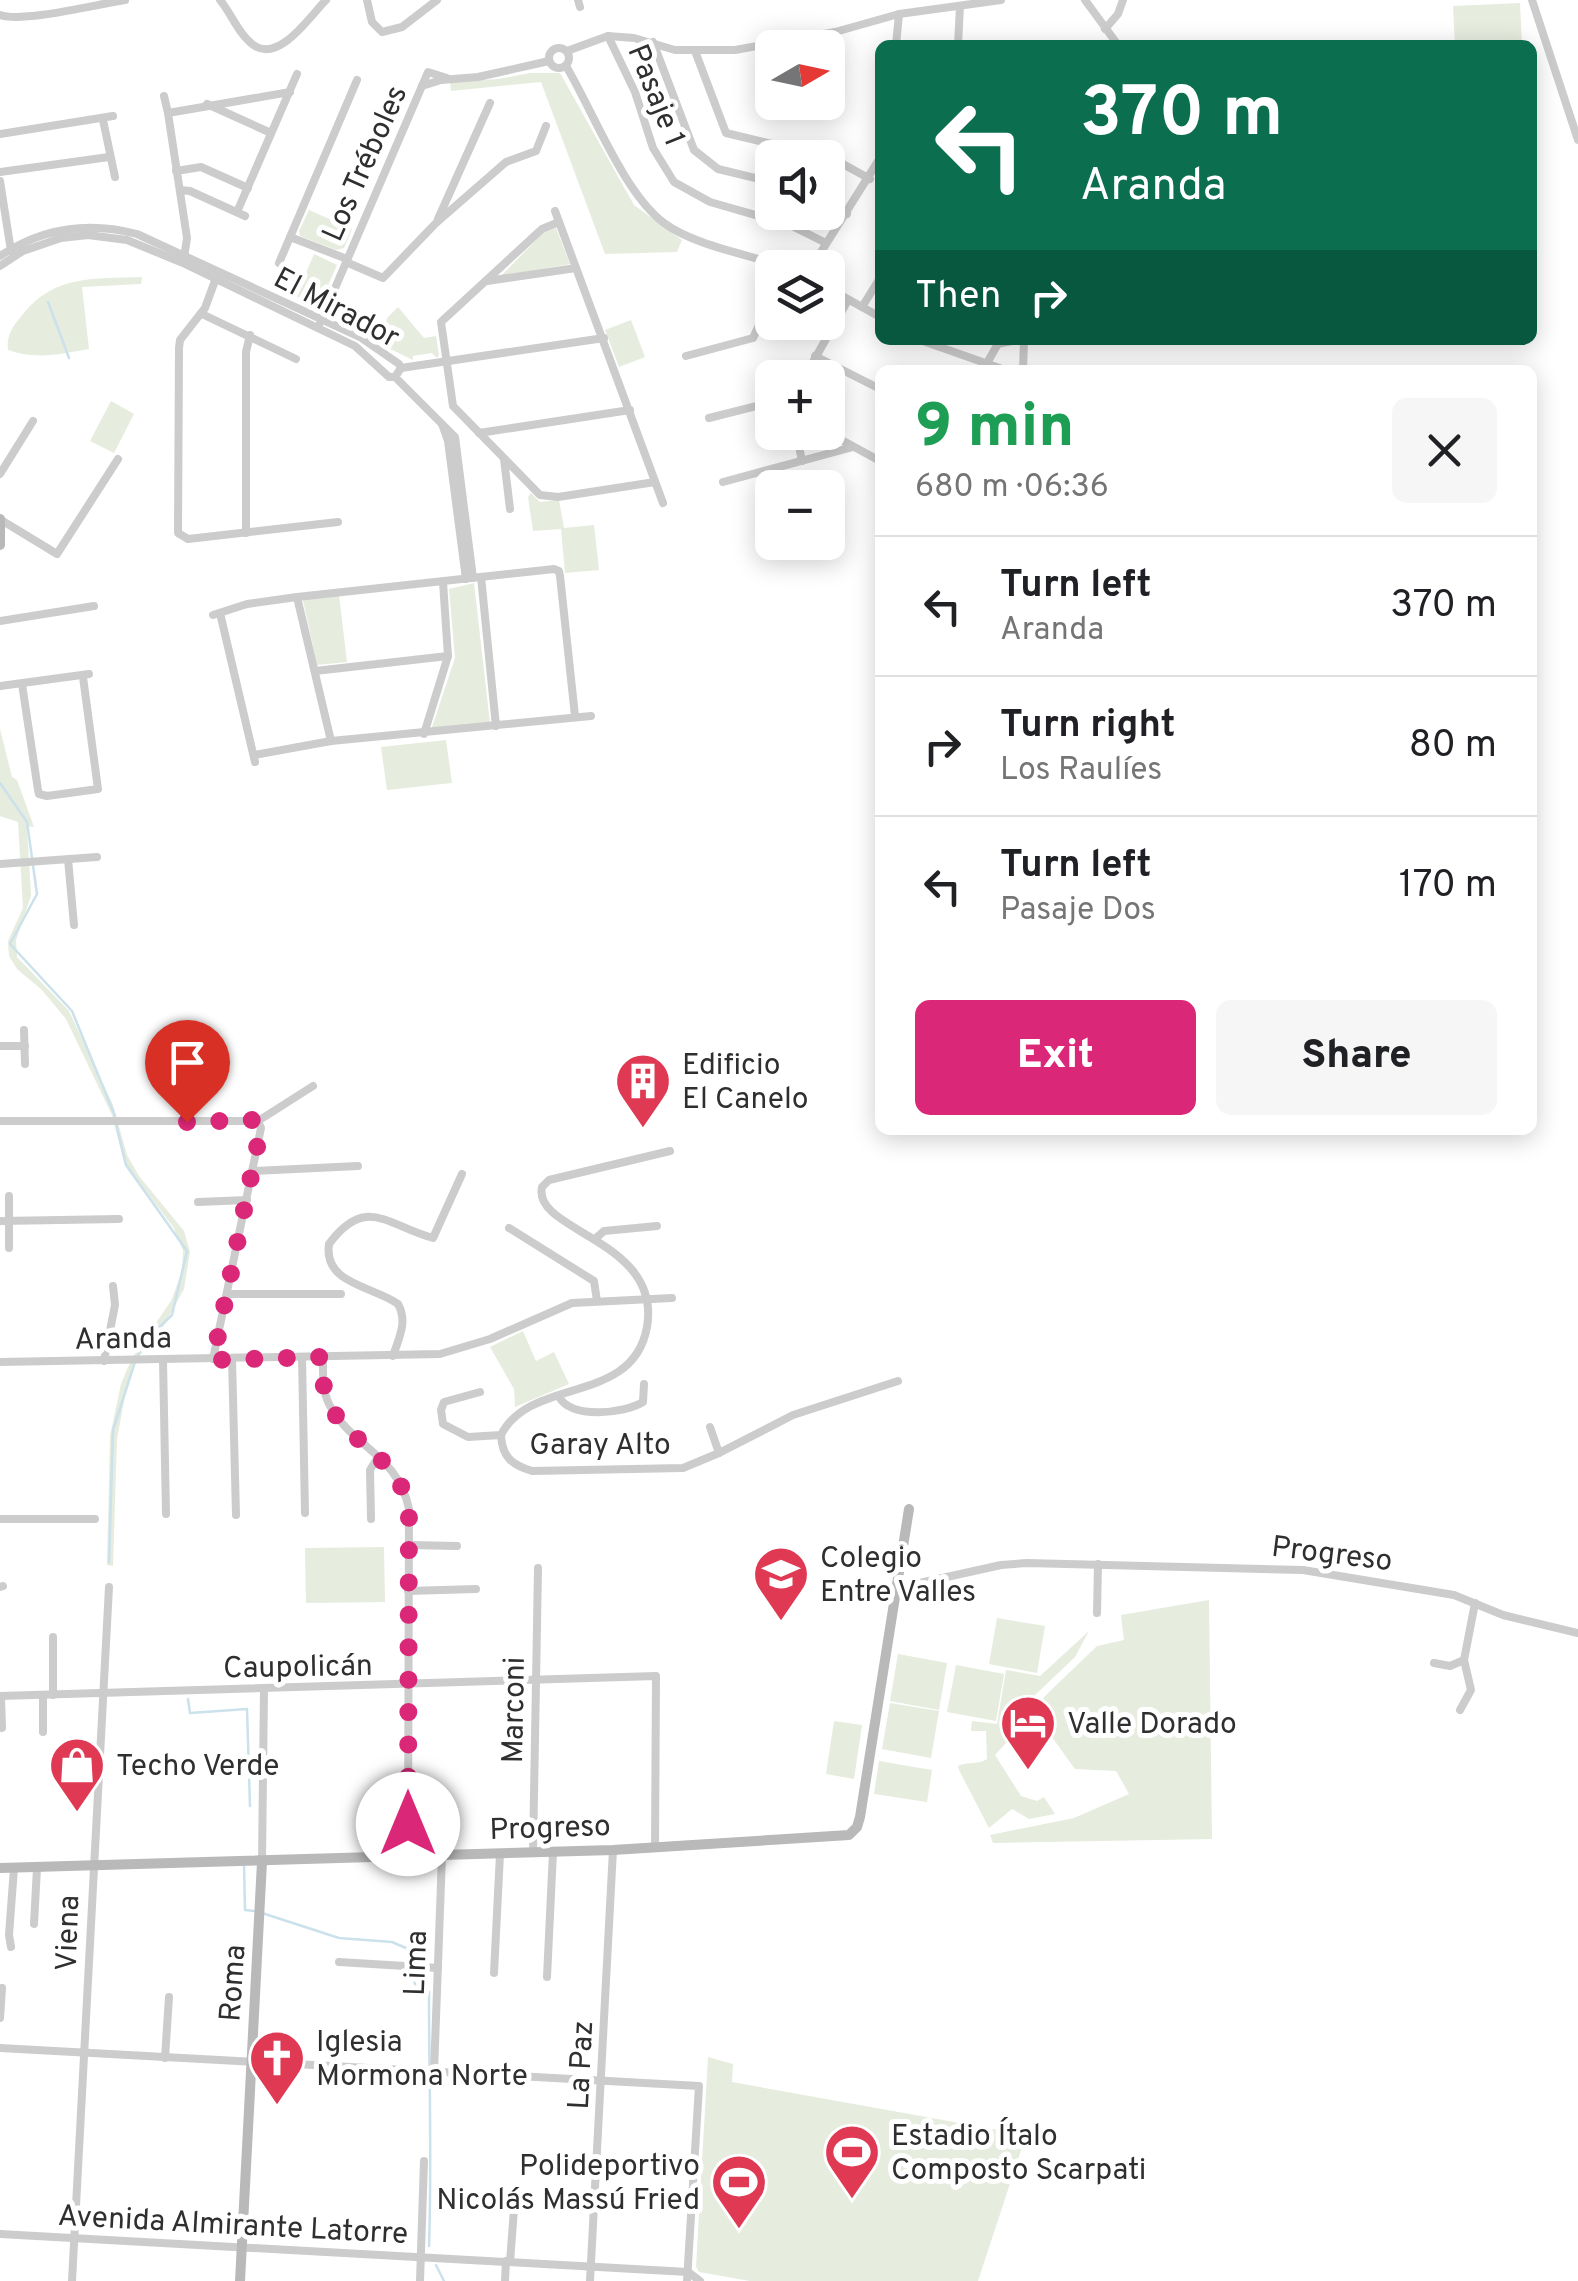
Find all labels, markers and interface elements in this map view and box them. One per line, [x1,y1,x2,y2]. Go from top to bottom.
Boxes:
north arrow [755,30,845,120]
map controls [755,30,845,560]
street label: Pasaje 1 [618,40,692,152]
text: 370 m [1080,72,1283,161]
street label: Los Tréboles [315,80,417,248]
icon: left [915,80,1045,210]
button: sound [755,140,845,230]
text: Aranda [1080,159,1226,216]
button: layers [755,250,845,340]
street label: El Mirador [267,261,405,358]
icon: right [1021,270,1076,325]
text: Then [915,273,1001,322]
button: + [755,360,845,450]
text: 9 min [915,392,1074,468]
button: close [1392,398,1497,503]
text: 680 m · 06:36 [915,468,1109,508]
button: − [755,470,845,560]
text: Turn left [1000,562,1152,611]
icon: left [915,579,970,634]
text: 370 m [1390,582,1497,631]
text: Aranda [1000,611,1104,651]
text: Turn right [1000,702,1175,751]
icon: right [915,719,970,774]
text: 80 m [1409,722,1497,771]
text: Los Raulíes [1000,751,1162,791]
text: Turn left [1000,842,1152,891]
icon: left [915,859,970,914]
text: 170 m [1399,862,1497,911]
text: Pasaje Dos [1000,891,1156,931]
button: Exit [915,1000,1196,1115]
button: Share [1216,1000,1497,1115]
pin [145,1020,230,1123]
icon: arrive [160,1035,215,1090]
place label: Edificio El Canelo [682,1048,809,1119]
building icon: Edificio El Canelo [613,1051,673,1130]
street label: Aranda [74,1321,172,1360]
street label: Garay Alto [529,1428,671,1465]
street label: Progreso [1269,1530,1394,1581]
place label: Colegio Entre Valles [820,1541,976,1612]
school or university icon: Colegio Entre Valles [751,1544,811,1623]
street label: Caupolicán [223,1649,373,1688]
street label: Marconi [496,1656,535,1764]
hotel icon: Valle Dorado [998,1693,1058,1772]
place label: Valle Dorado [1067,1707,1237,1744]
shop icon: Techo Verde [47,1735,107,1814]
place label: Techo Verde [116,1749,279,1786]
position arrow [356,1772,460,1876]
street label: Progreso [489,1809,611,1850]
street label: Viena [50,1894,89,1972]
street label: Lima [398,1930,437,1997]
street label: Roma [213,1943,256,2023]
street label: La Paz [562,2020,603,2110]
place label: Iglesia Mormona Norte [316,2025,528,2096]
church icon: Iglesia Mormona Norte [247,2028,307,2107]
place label: Estadio Ítalo Composto Scarpati [891,2117,1146,2190]
sports icon: Estadio Ítalo Composto Scarpati [822,2122,882,2201]
place label: Polideportivo Nicolás Massú Fried [436,2149,700,2220]
sports icon: Polideportivo Nicolás Massú Fried [709,2152,769,2231]
street label: Avenida Almirante Latorre [57,2199,409,2254]

